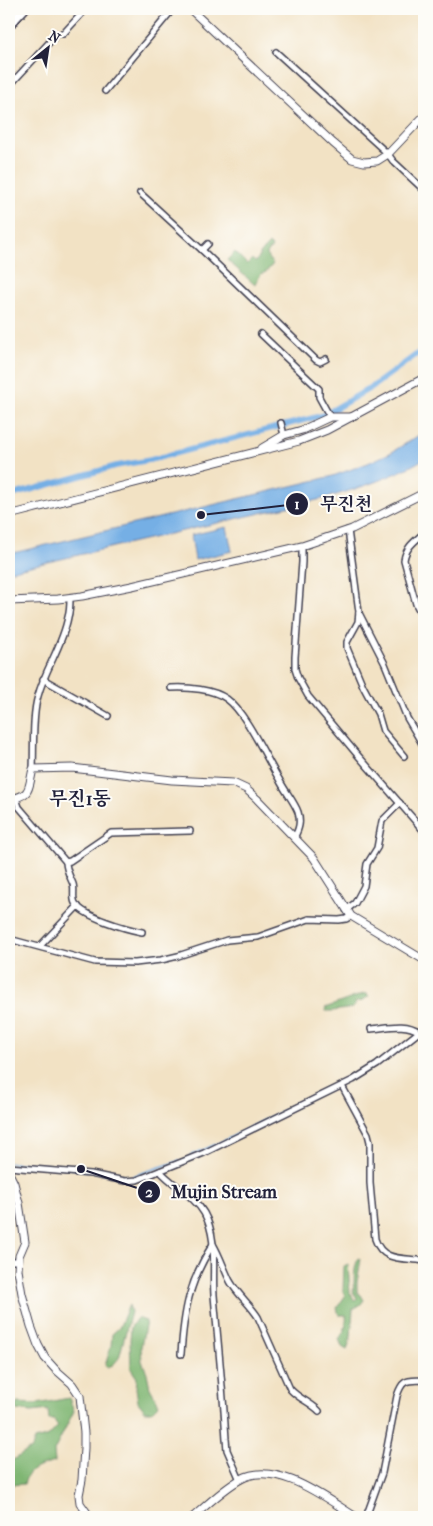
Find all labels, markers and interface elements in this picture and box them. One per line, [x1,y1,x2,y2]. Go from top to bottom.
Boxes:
north arrow [22,22,72,72]
text: N [45,27,63,47]
callout: 무진천 [285,487,382,520]
text: 무진천 [320,494,372,515]
text: 1 [294,495,300,513]
district label: 무진1동 [49,788,111,810]
callout: Mujin Stream [136,1175,287,1208]
text: Mujin Stream [170,1182,278,1203]
text: 2 [145,1183,153,1201]

